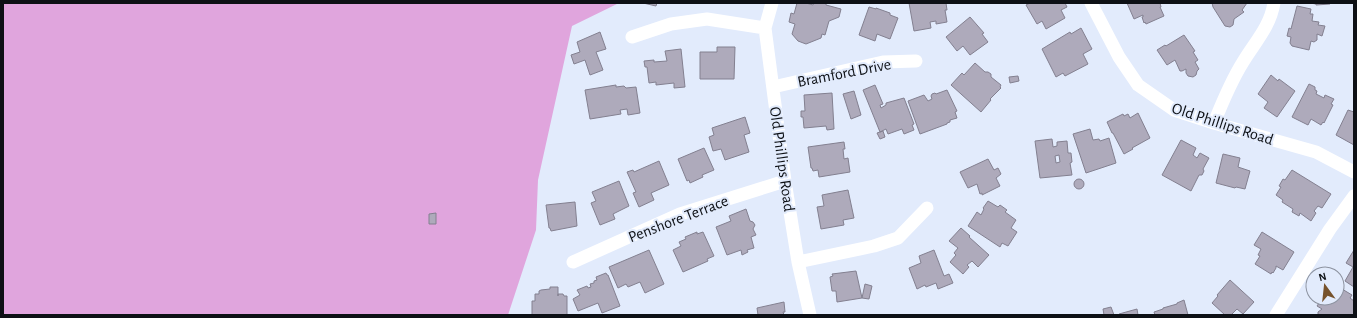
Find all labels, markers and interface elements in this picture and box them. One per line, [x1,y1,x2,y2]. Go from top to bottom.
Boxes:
street label: Bramford Drive [796,56,892,90]
street label: Old Phillips Road [1170,100,1276,148]
street label: Old Phillips Road [767,106,797,213]
street label: Penshore Terrace [626,193,731,245]
north arrow [1305,266,1345,306]
text: N [1317,271,1328,283]

